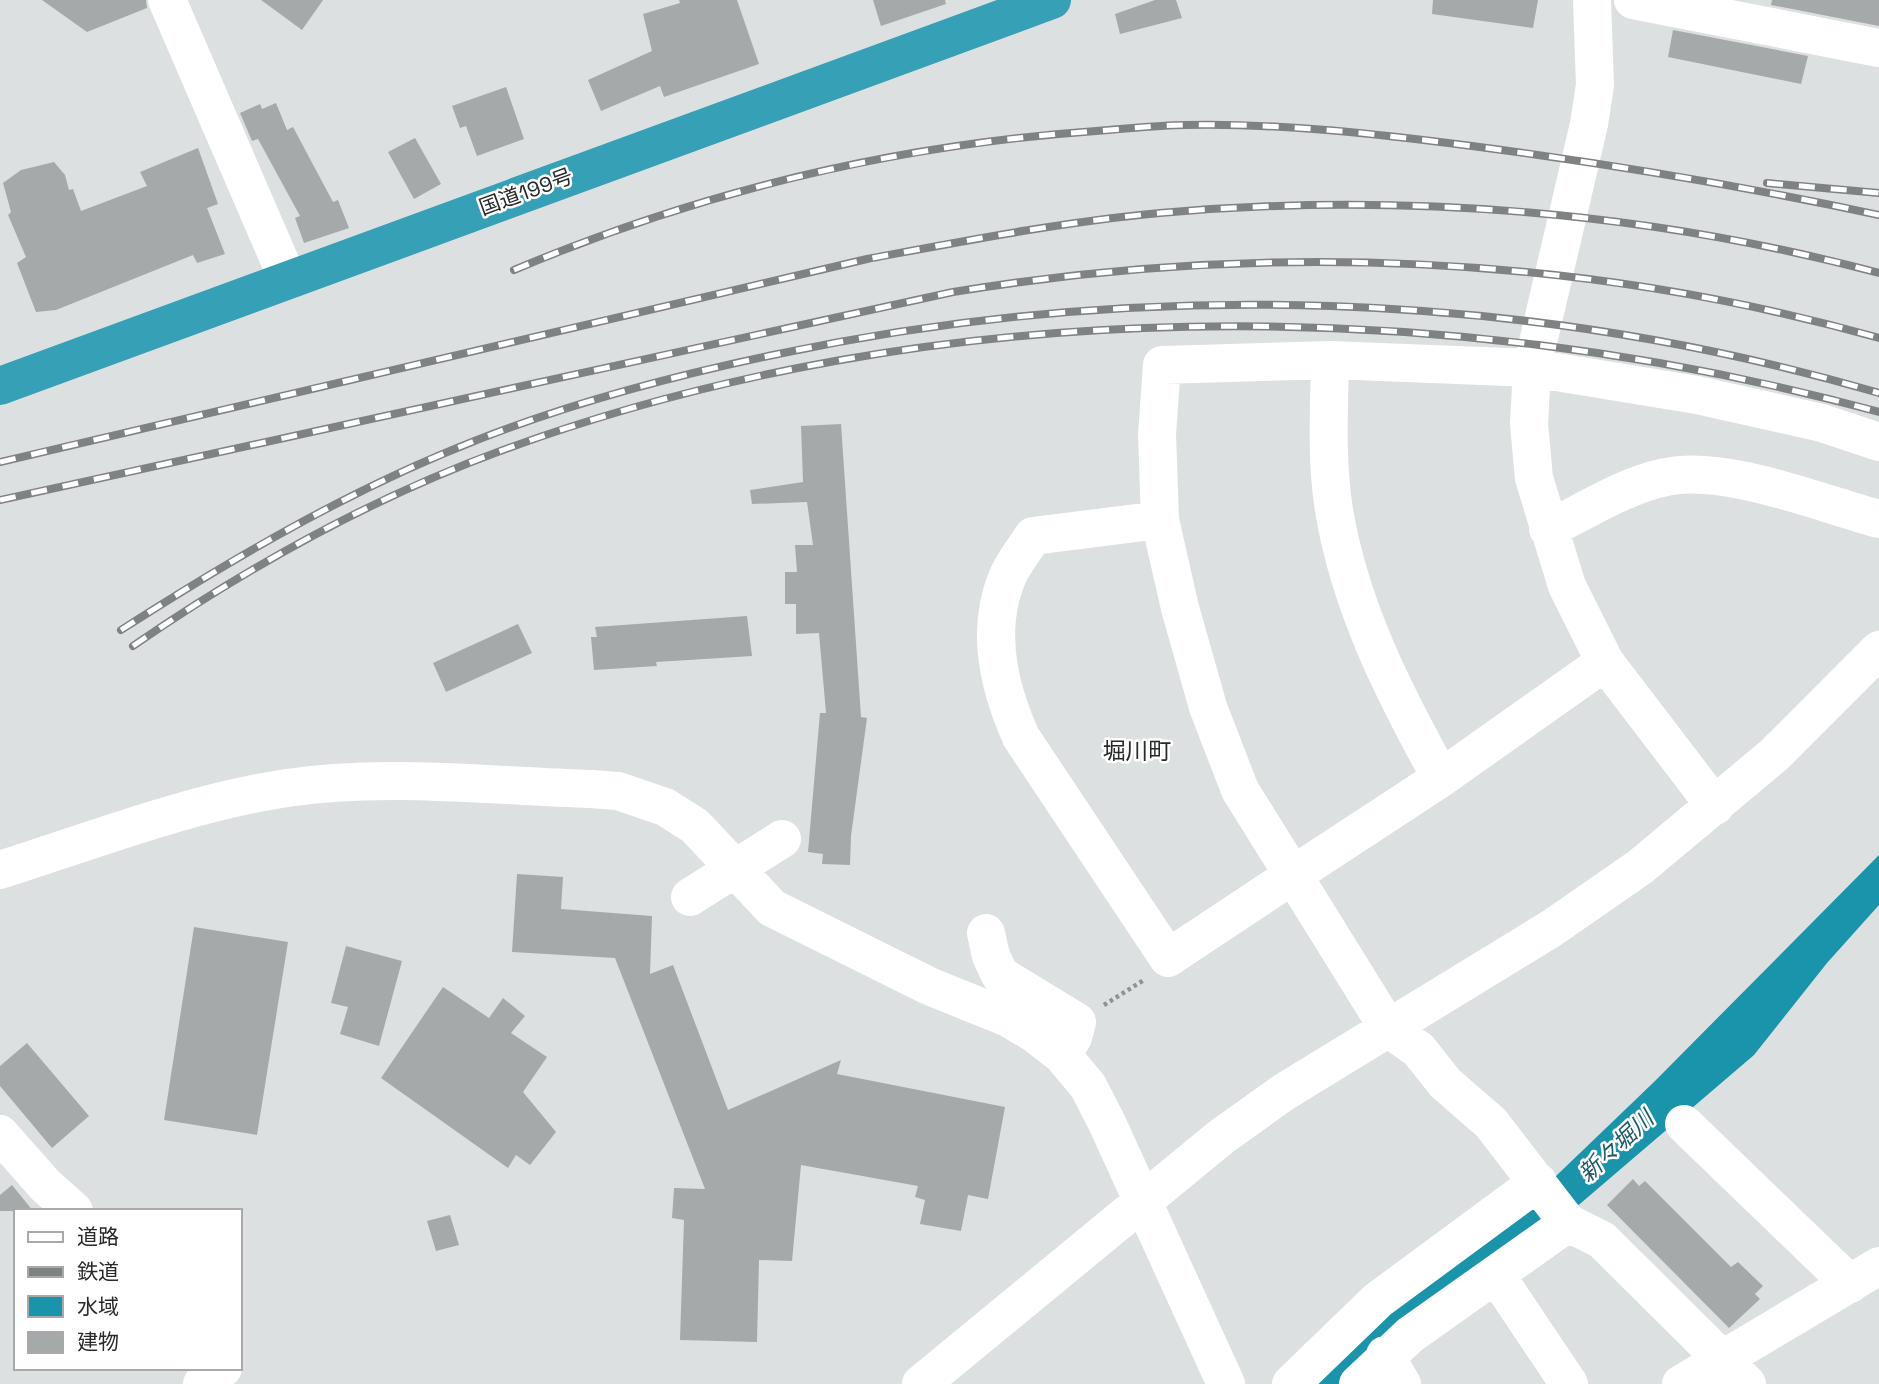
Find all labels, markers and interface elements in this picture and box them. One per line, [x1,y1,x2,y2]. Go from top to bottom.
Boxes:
street label: 国道199号 [475,162,576,221]
district label: 堀川町 [1103,736,1172,766]
water label: 新々堀川 [1572,1102,1662,1188]
legend [14,1209,242,1370]
text: 道路 [77,1223,119,1250]
text: 鉄道 [77,1258,119,1285]
text: 水域 [77,1293,119,1320]
text: 建物 [77,1328,119,1355]

